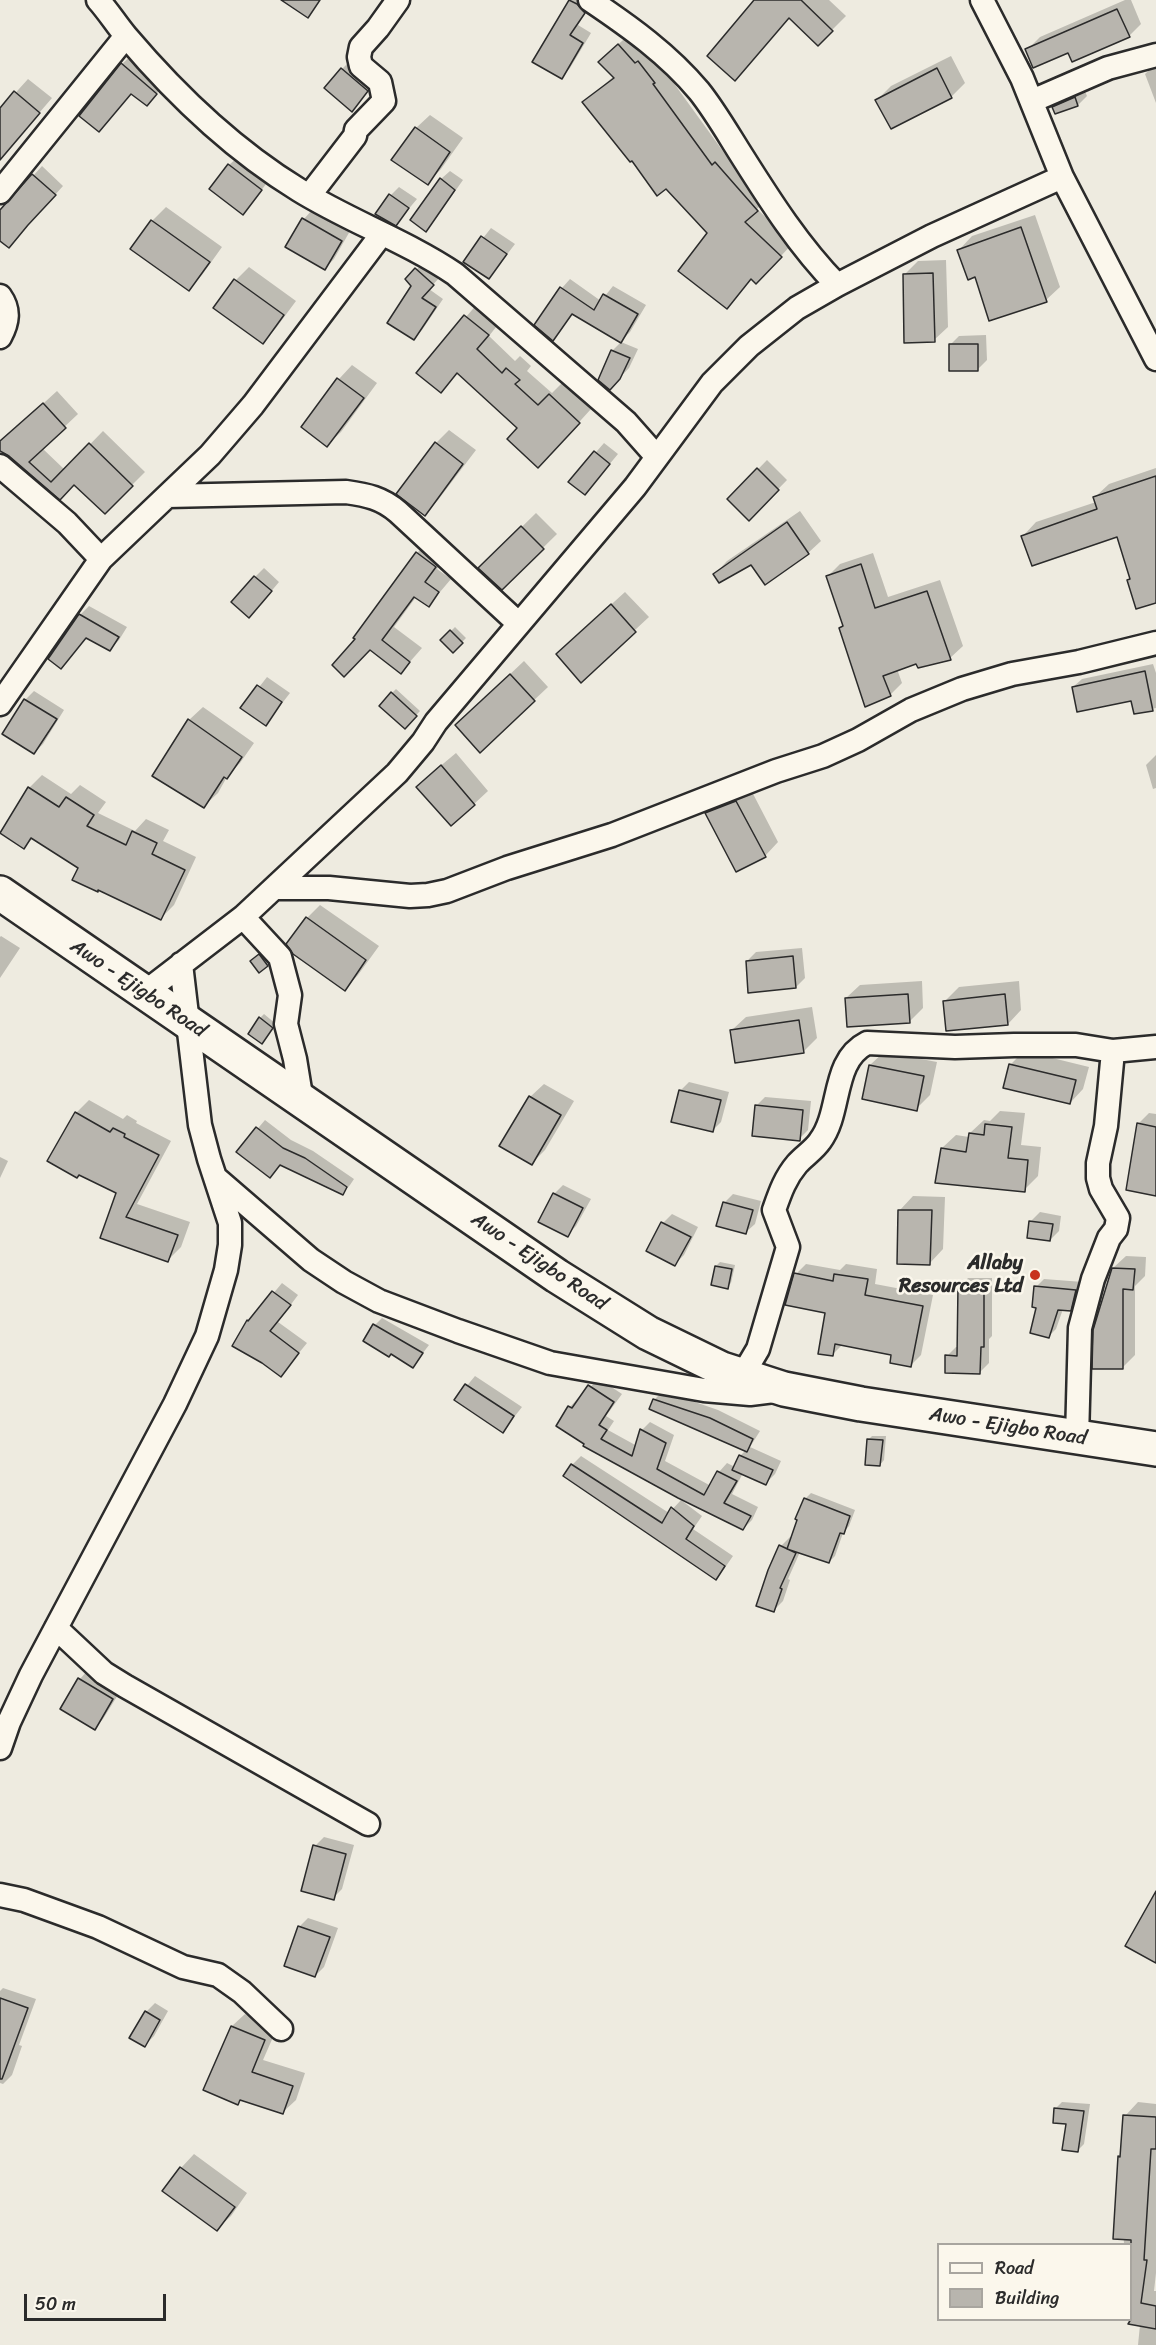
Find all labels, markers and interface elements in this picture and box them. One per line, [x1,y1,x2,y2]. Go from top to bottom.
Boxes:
street label: Awo - Ejigbo Road [65,935,211,1043]
street label: Awo - Ejigbo Road [466,1208,612,1316]
place label: Allaby Resources Ltd [899,1252,1023,1299]
marker: Allaby Resources Ltd [1028,1268,1042,1282]
street label: Awo - Ejigbo Road [928,1403,1088,1451]
legend [937,2243,1132,2321]
text: Road [995,2252,1034,2284]
scale bar [27,2282,170,2320]
text: Building [995,2282,1059,2314]
text: 50 m [35,2288,76,2320]

